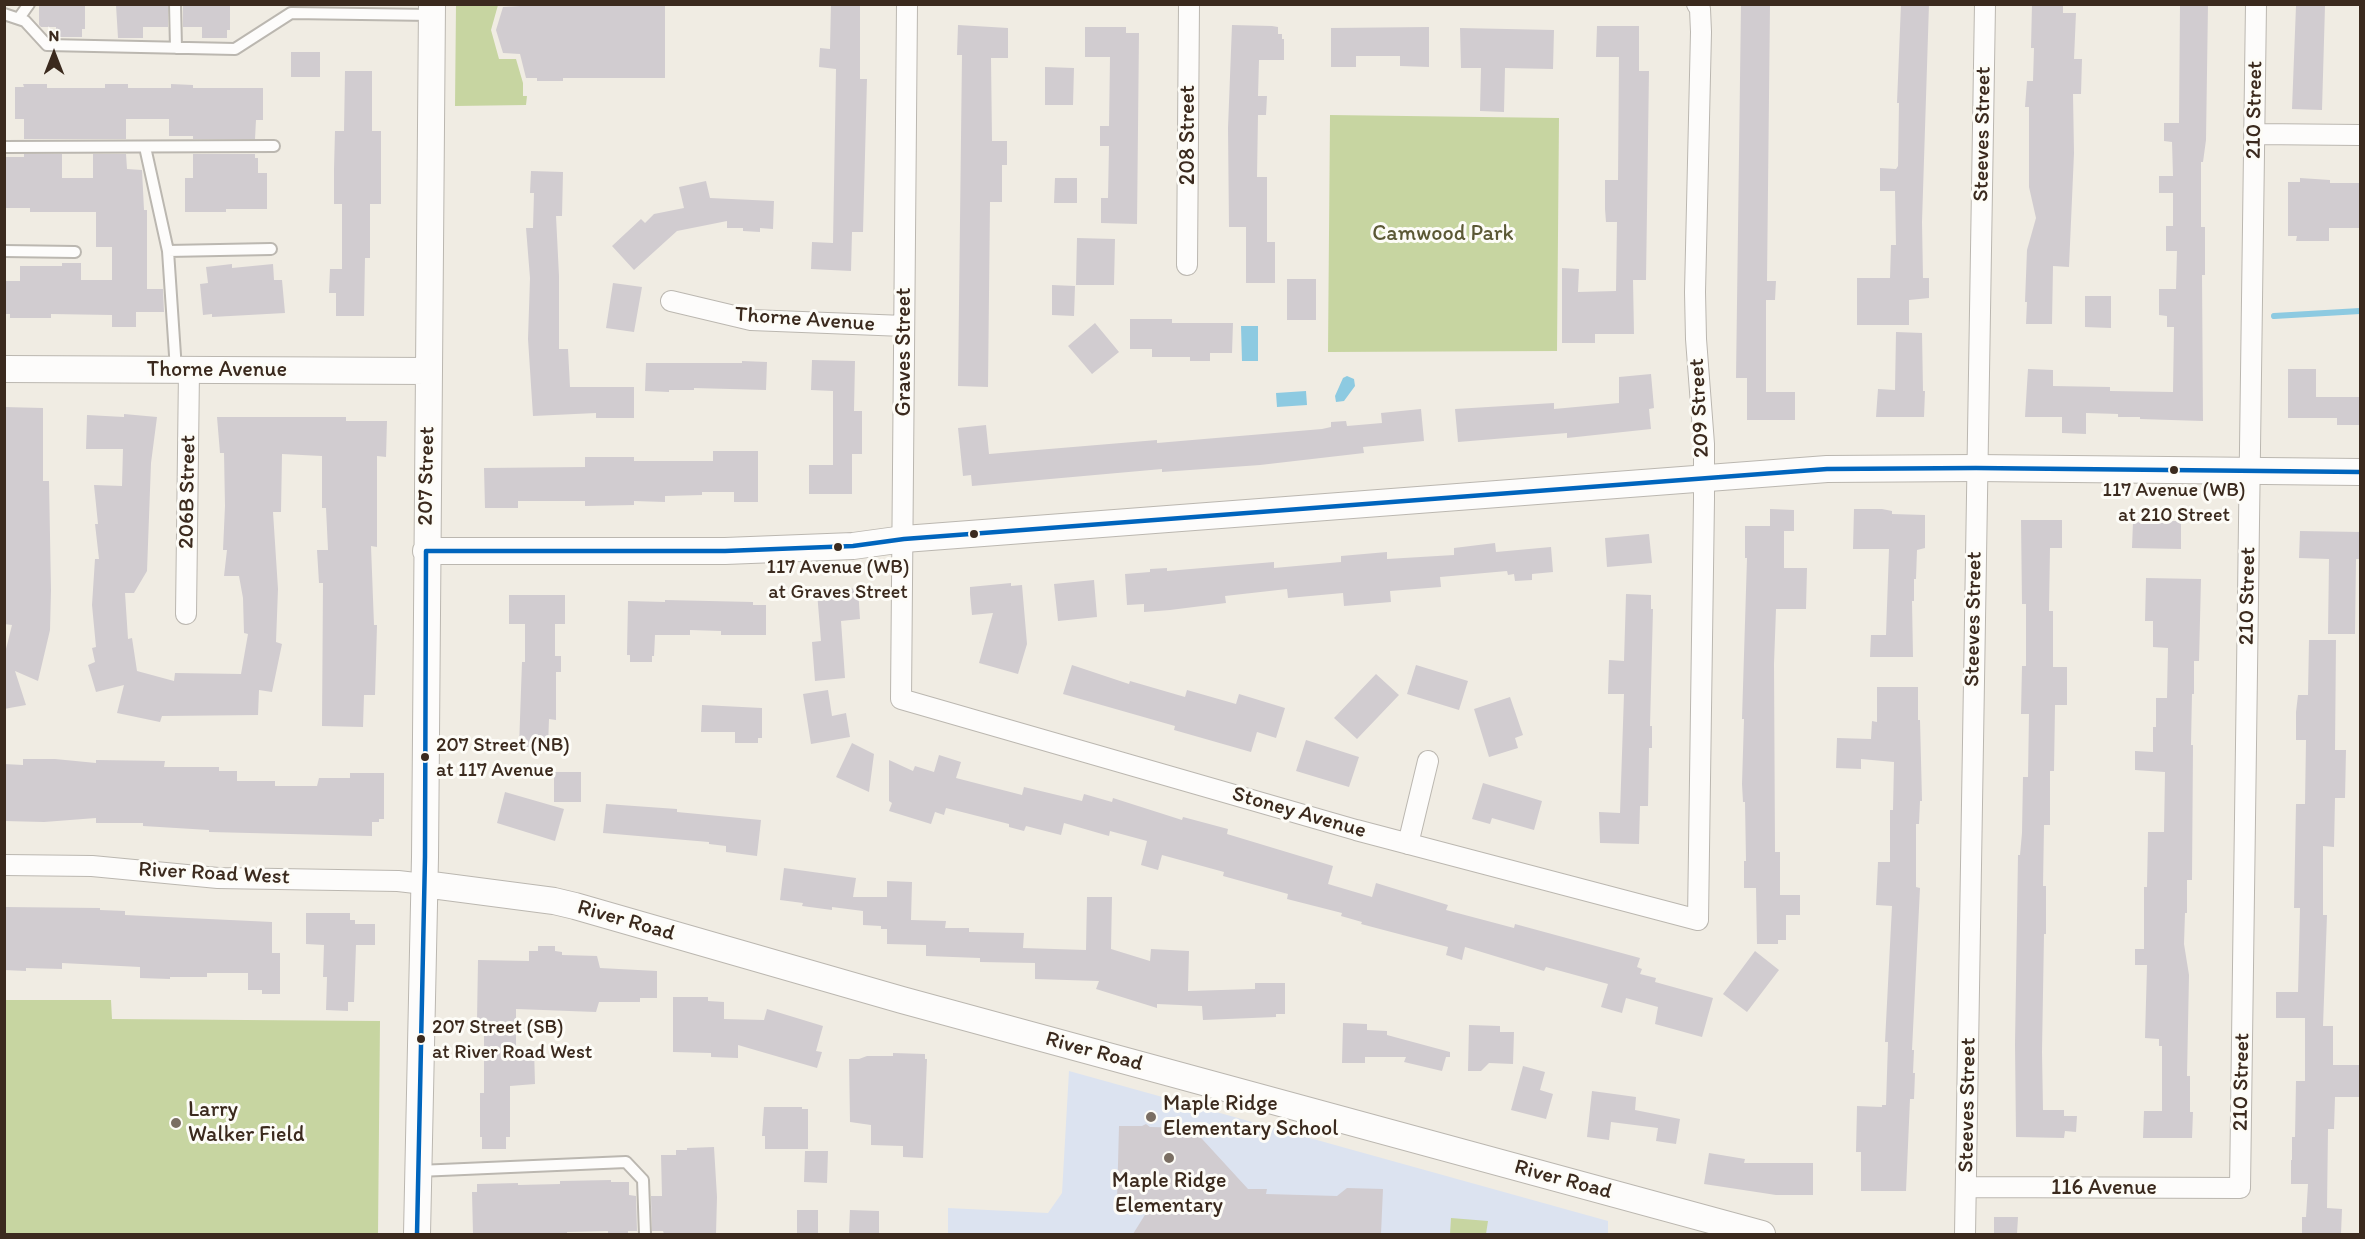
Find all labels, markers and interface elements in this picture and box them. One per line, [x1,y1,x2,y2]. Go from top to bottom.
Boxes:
north arrow [24,24,84,84]
text: N [49,26,59,45]
street label: 210 Street [2241,61,2269,159]
street label: Steeves Street [1969,66,1997,202]
street label: 208 Street [1175,85,1201,185]
park label: Camwood Park [1372,221,1514,247]
street label: Graves Street [891,287,917,417]
street label: Thorne Avenue [734,302,876,338]
street label: Thorne Avenue [147,357,287,383]
street label: 209 Street [1684,358,1716,458]
street label: 207 Street [413,426,441,526]
street label: 206B Street [174,435,202,549]
marker: 117 Avenue (WB) at 210 Street [2168,464,2180,476]
place label: 117 Avenue (WB) at 210 Street [2103,479,2245,526]
unlabelled marker [968,528,980,540]
marker: 117 Avenue (WB) at Graves Street [832,541,844,553]
street label: 210 Street [2234,547,2262,645]
street label: Steeves Street [1960,551,1988,687]
place label: 117 Avenue (WB) at Graves Street [767,556,909,603]
place label: 207 Street (NB) at 117 Avenue [436,734,570,781]
marker: 207 Street (NB) at 117 Avenue [419,751,431,763]
street label: Stoney Avenue [1229,781,1369,845]
street label: River Road West [138,857,290,891]
street label: River Road [574,895,678,947]
place label: 207 Street (SB) at River Road West [432,1016,592,1063]
street label: River Road [1042,1026,1146,1078]
marker: 207 Street (SB) at River Road West [415,1033,427,1045]
street label: 210 Street [2228,1033,2256,1131]
street label: Steeves Street [1954,1037,1982,1173]
place label: Maple Ridge Elementary School [1163,1091,1338,1142]
place label: Larry Walker Field [188,1097,304,1148]
marker: Maple Ridge Elementary School [1144,1110,1158,1124]
marker: Larry Walker Field [169,1116,183,1130]
marker: Maple Ridge Elementary [1162,1151,1176,1165]
street label: River Road [1511,1154,1615,1206]
place label: Maple Ridge Elementary [1112,1168,1226,1220]
street label: 116 Avenue [2051,1175,2157,1201]

